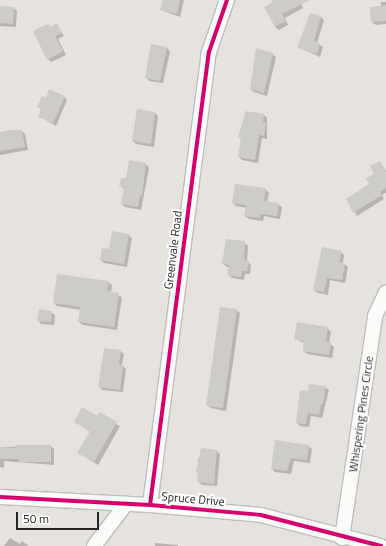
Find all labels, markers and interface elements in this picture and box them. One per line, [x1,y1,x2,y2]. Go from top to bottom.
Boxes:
street label: Greenvale Road [161,210,185,290]
street label: Whispering Pines Circle [346,355,376,473]
street label: Spruce Drive [161,489,225,509]
scale bar [18,504,101,530]
text: 50 m [23,509,49,528]

